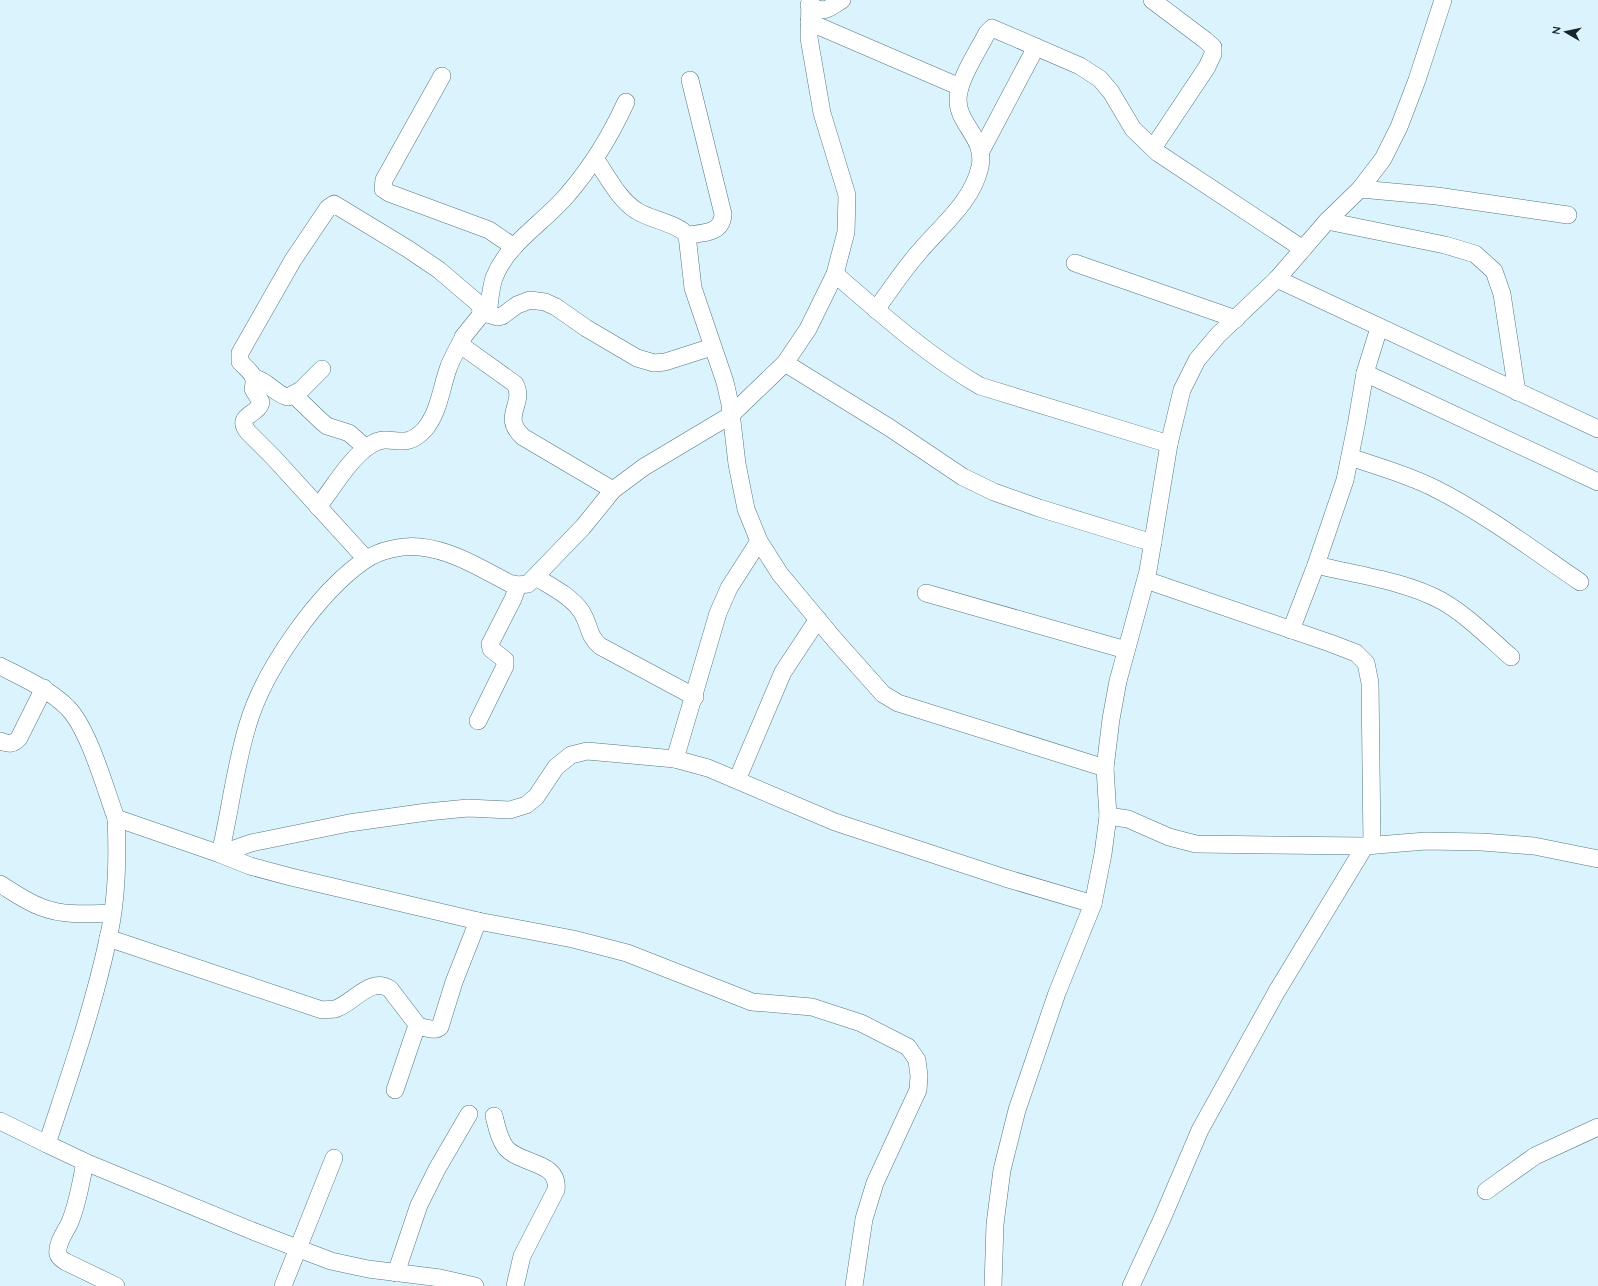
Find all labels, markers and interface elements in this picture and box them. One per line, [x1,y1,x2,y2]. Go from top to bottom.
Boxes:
north arrow [1546,12,1586,52]
text: N [1549,25,1564,36]

